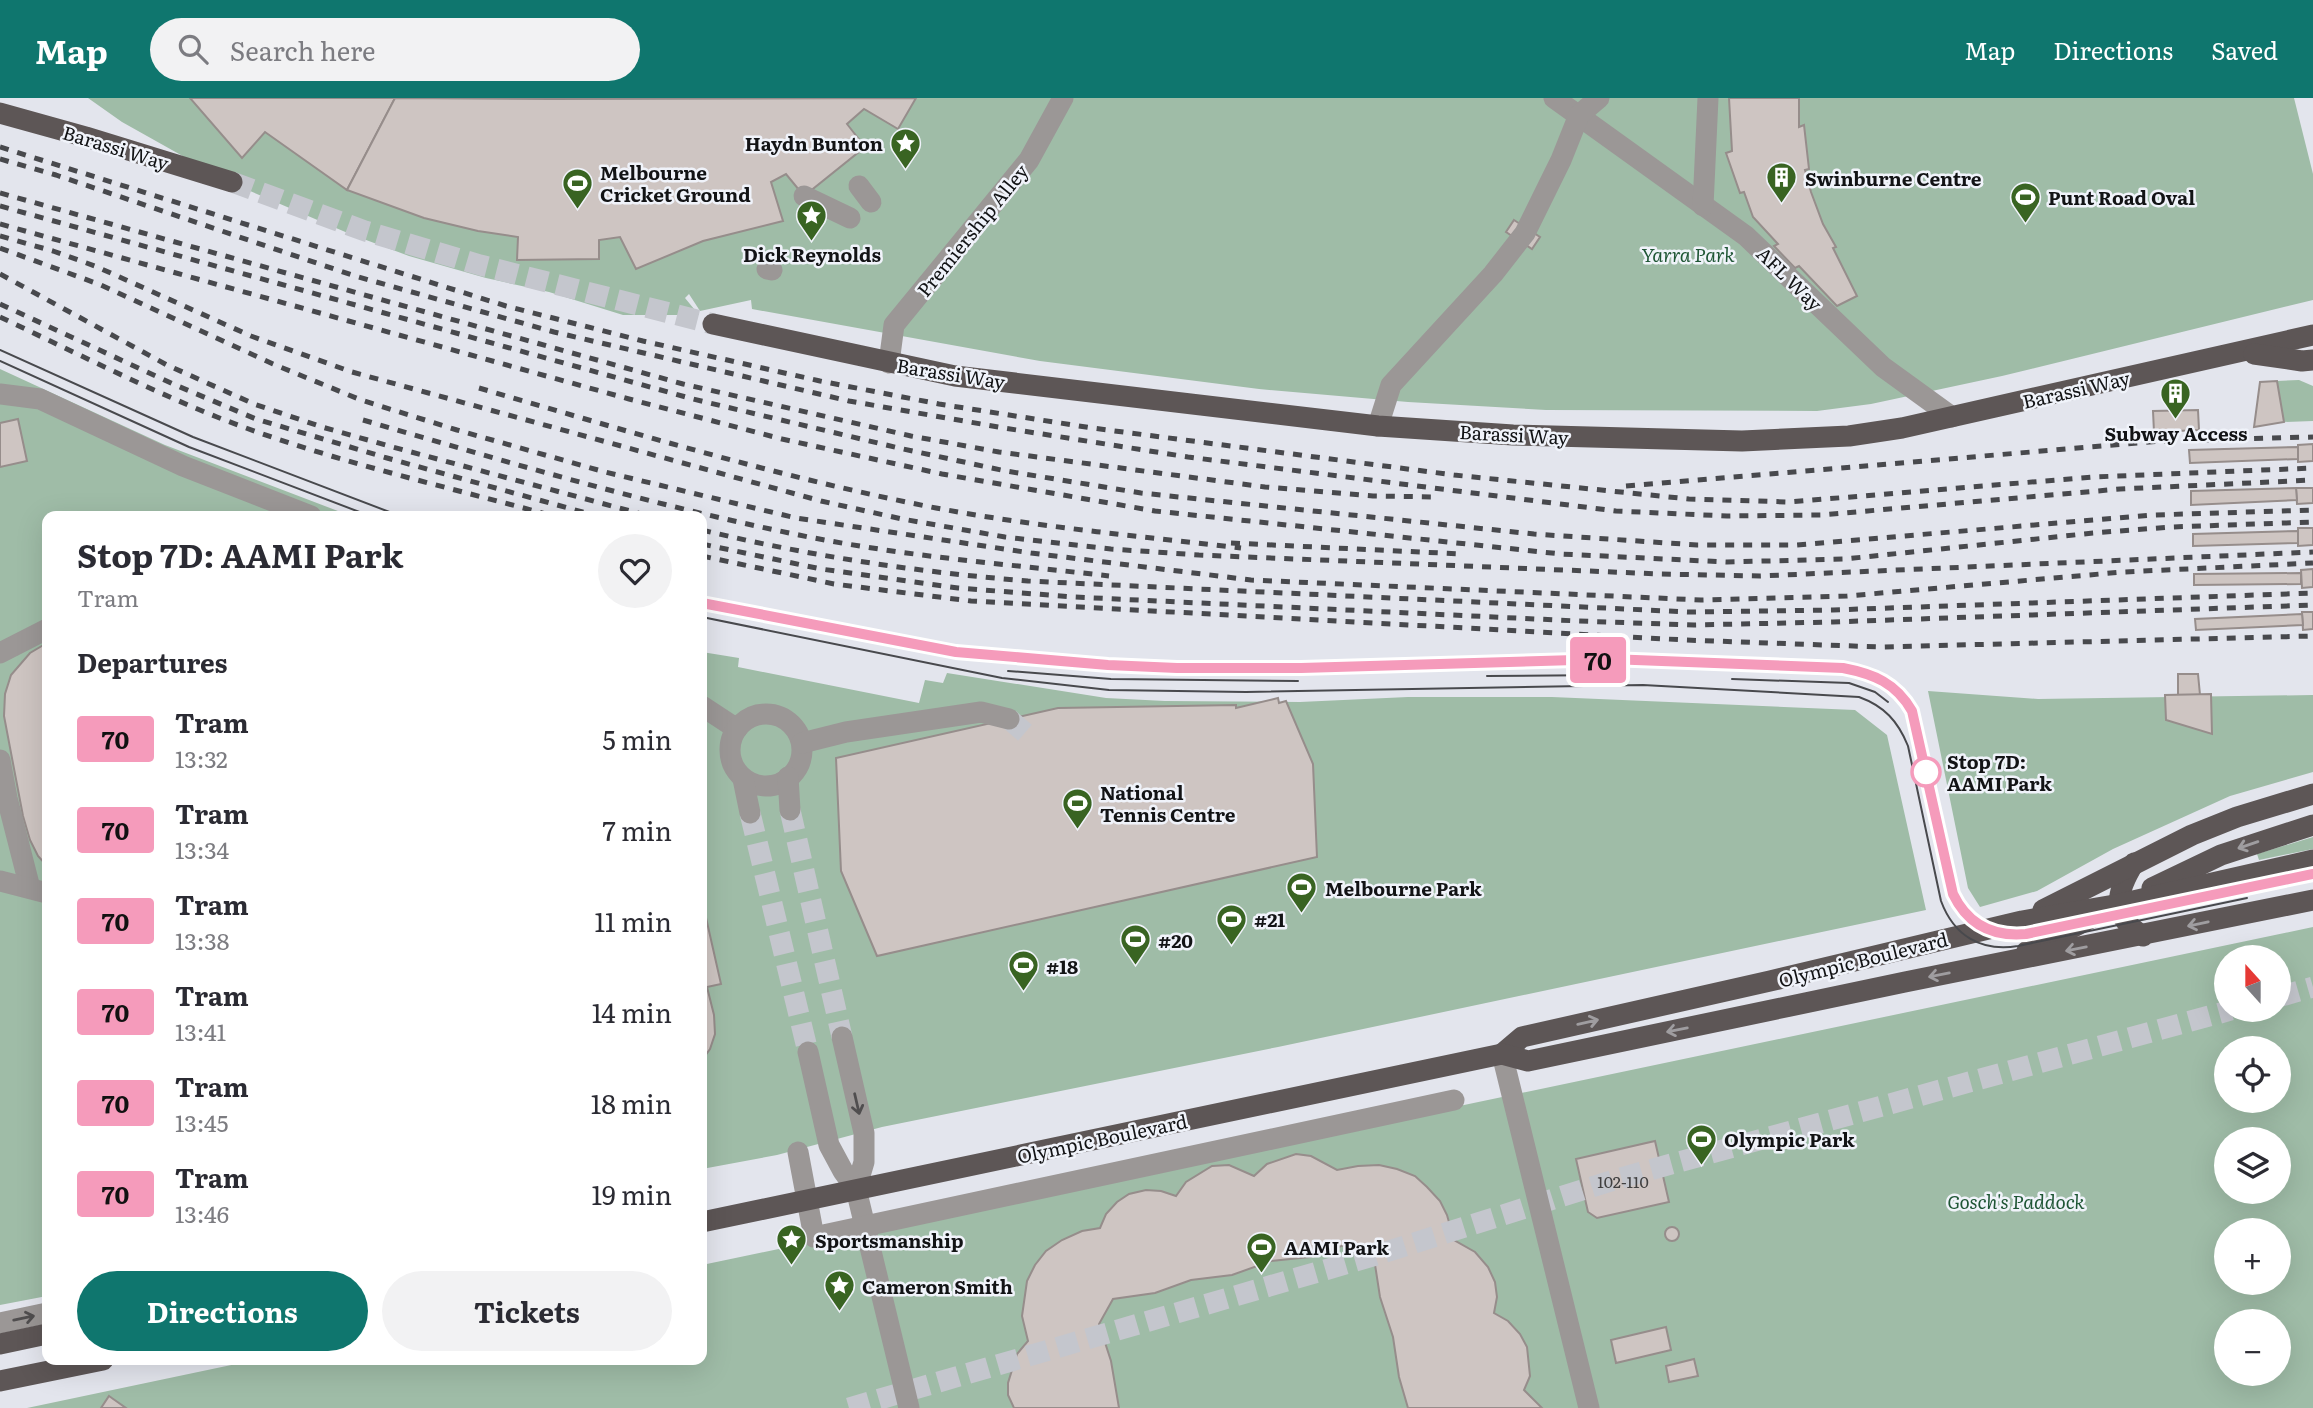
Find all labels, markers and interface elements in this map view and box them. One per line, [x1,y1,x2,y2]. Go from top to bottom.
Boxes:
search box [150,18,640,81]
text: Map [35,25,108,74]
icon: search [174,30,212,68]
text: Search here [230,30,376,69]
text: Map [1964,32,2015,67]
text: Directions [2053,32,2173,67]
text: Saved [2211,32,2278,67]
street label: Barassi Way [60,118,173,176]
place icon: Haydn Bunton [889,126,923,170]
place label: Haydn Bunton [745,129,883,157]
place label: Melbourne Cricket Ground [600,158,751,208]
street label: Premiership Alley [910,158,1034,302]
building icon: Swinburne Centre [1765,161,1799,205]
place label: Swinburne Centre [1805,164,1982,192]
sports icon: Melbourne Cricket Ground [560,166,594,210]
sports icon: Punt Road Oval [2008,180,2042,224]
place label: Punt Road Oval [2048,183,2195,211]
place icon: Dick Reynolds [795,198,829,242]
street label: AFL Way [1751,239,1829,317]
place label: Dick Reynolds [743,240,881,268]
park label: Yarra Park [1641,240,1735,268]
street label: Barassi Way [895,351,1007,395]
street label: Barassi Way [2019,363,2133,415]
building icon: Subway Access [2159,377,2193,421]
street label: Barassi Way [1459,417,1569,451]
place label: Subway Access [2105,419,2247,447]
text: Stop 7D: AAMI Park [77,529,403,578]
button: heart [598,534,672,608]
text: Tram [77,580,139,614]
line badge: 70 [1566,637,1630,683]
text: Departures [77,642,228,681]
text: 70 [1584,642,1612,677]
text: Tram [175,702,249,741]
text: 5 min [603,719,672,758]
text: 70 [102,721,129,756]
text: 13:32 [175,741,228,775]
place label: Stop 7D: AAMI Park [1947,747,2052,797]
marker: Stop 7D: AAMI Park [1911,757,1941,787]
place label: National Tennis Centre [1100,778,1236,828]
sports icon: National Tennis Centre [1060,786,1094,830]
text: Tram [175,793,249,832]
text: 7 min [603,810,672,849]
text: 70 [102,812,129,847]
text: 13:34 [175,832,229,866]
one-way arrow [2237,840,2259,852]
sports icon: Melbourne Park [1285,871,1319,915]
place label: Melbourne Park [1325,874,1482,902]
text: Tram [175,884,249,923]
text: 11 min [595,901,672,940]
sports icon: #21 [1214,902,1248,946]
text: 70 [102,903,129,938]
place label: #21 [1254,905,1285,933]
one-way arrow [2187,918,2210,932]
text: 13:38 [175,923,229,957]
sports icon: #20 [1118,923,1152,967]
street label: Olympic Boulevard [1776,924,1951,994]
place label: #20 [1158,926,1193,954]
one-way arrow [2065,942,2088,956]
north arrow [2214,945,2291,1022]
map controls [2214,945,2291,1386]
sports icon: #18 [1006,949,1040,993]
place label: #18 [1046,952,1078,980]
one-way arrow [1928,969,1951,983]
text: Tram [175,975,249,1014]
text: 14 min [592,992,672,1031]
text: 70 [102,994,129,1029]
text: 13:41 [175,1014,226,1048]
one-way arrow [1576,1015,1599,1028]
one-way arrow [1666,1024,1689,1038]
button: locate [2214,1036,2291,1113]
text: Tram [175,1066,249,1105]
text: 18 min [591,1083,672,1122]
text: 70 [102,1085,129,1120]
one-way arrow [851,1092,864,1115]
text: 13:45 [175,1105,228,1139]
street label: Olympic Boulevard [1014,1106,1190,1170]
sports icon: Olympic Park [1684,1122,1718,1166]
place label: Olympic Park [1724,1125,1855,1153]
button: layers [2214,1127,2291,1204]
text: Tram [175,1157,249,1196]
house number: 102-110 [1597,1169,1649,1193]
text: 19 min [592,1174,672,1213]
text: 70 [102,1176,129,1211]
park label: Gosch's Paddock [1947,1187,2085,1215]
text: 13:46 [175,1196,229,1230]
button: + [2214,1218,2291,1295]
place icon: Sportsmanship [775,1223,809,1267]
place label: Sportsmanship [815,1226,963,1254]
sports icon: AAMI Park [1244,1230,1278,1274]
place label: AAMI Park [1284,1233,1389,1261]
place icon: Cameron Smith [822,1269,856,1313]
button: Directions [77,1271,368,1351]
button: Tickets [382,1271,672,1351]
place label: Cameron Smith [862,1272,1013,1300]
button: − [2214,1309,2291,1386]
one-way arrow [12,1311,35,1325]

